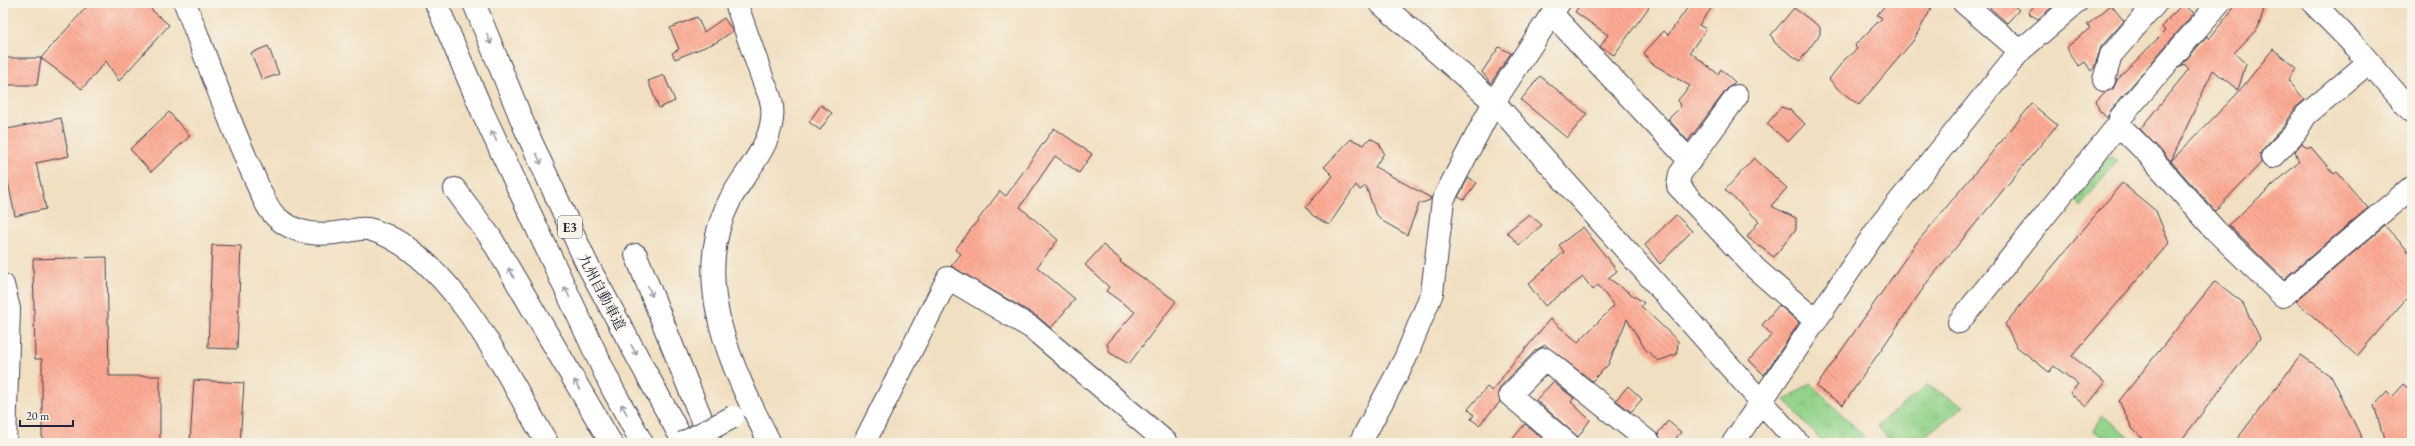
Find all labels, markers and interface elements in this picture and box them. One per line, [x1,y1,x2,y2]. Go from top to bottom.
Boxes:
one-way arrow [485,33,493,45]
one-way arrow [490,130,497,142]
one-way arrow [536,152,543,164]
road number: E3 [558,216,582,238]
street label: 九州自動車道 [574,251,630,333]
one-way arrow [507,267,515,279]
one-way arrow [647,285,655,297]
one-way arrow [563,286,570,298]
one-way arrow [631,344,639,356]
one-way arrow [572,379,580,391]
scale bar [20,402,73,428]
one-way arrow [619,403,627,415]
text: 20 m [26,408,50,424]

